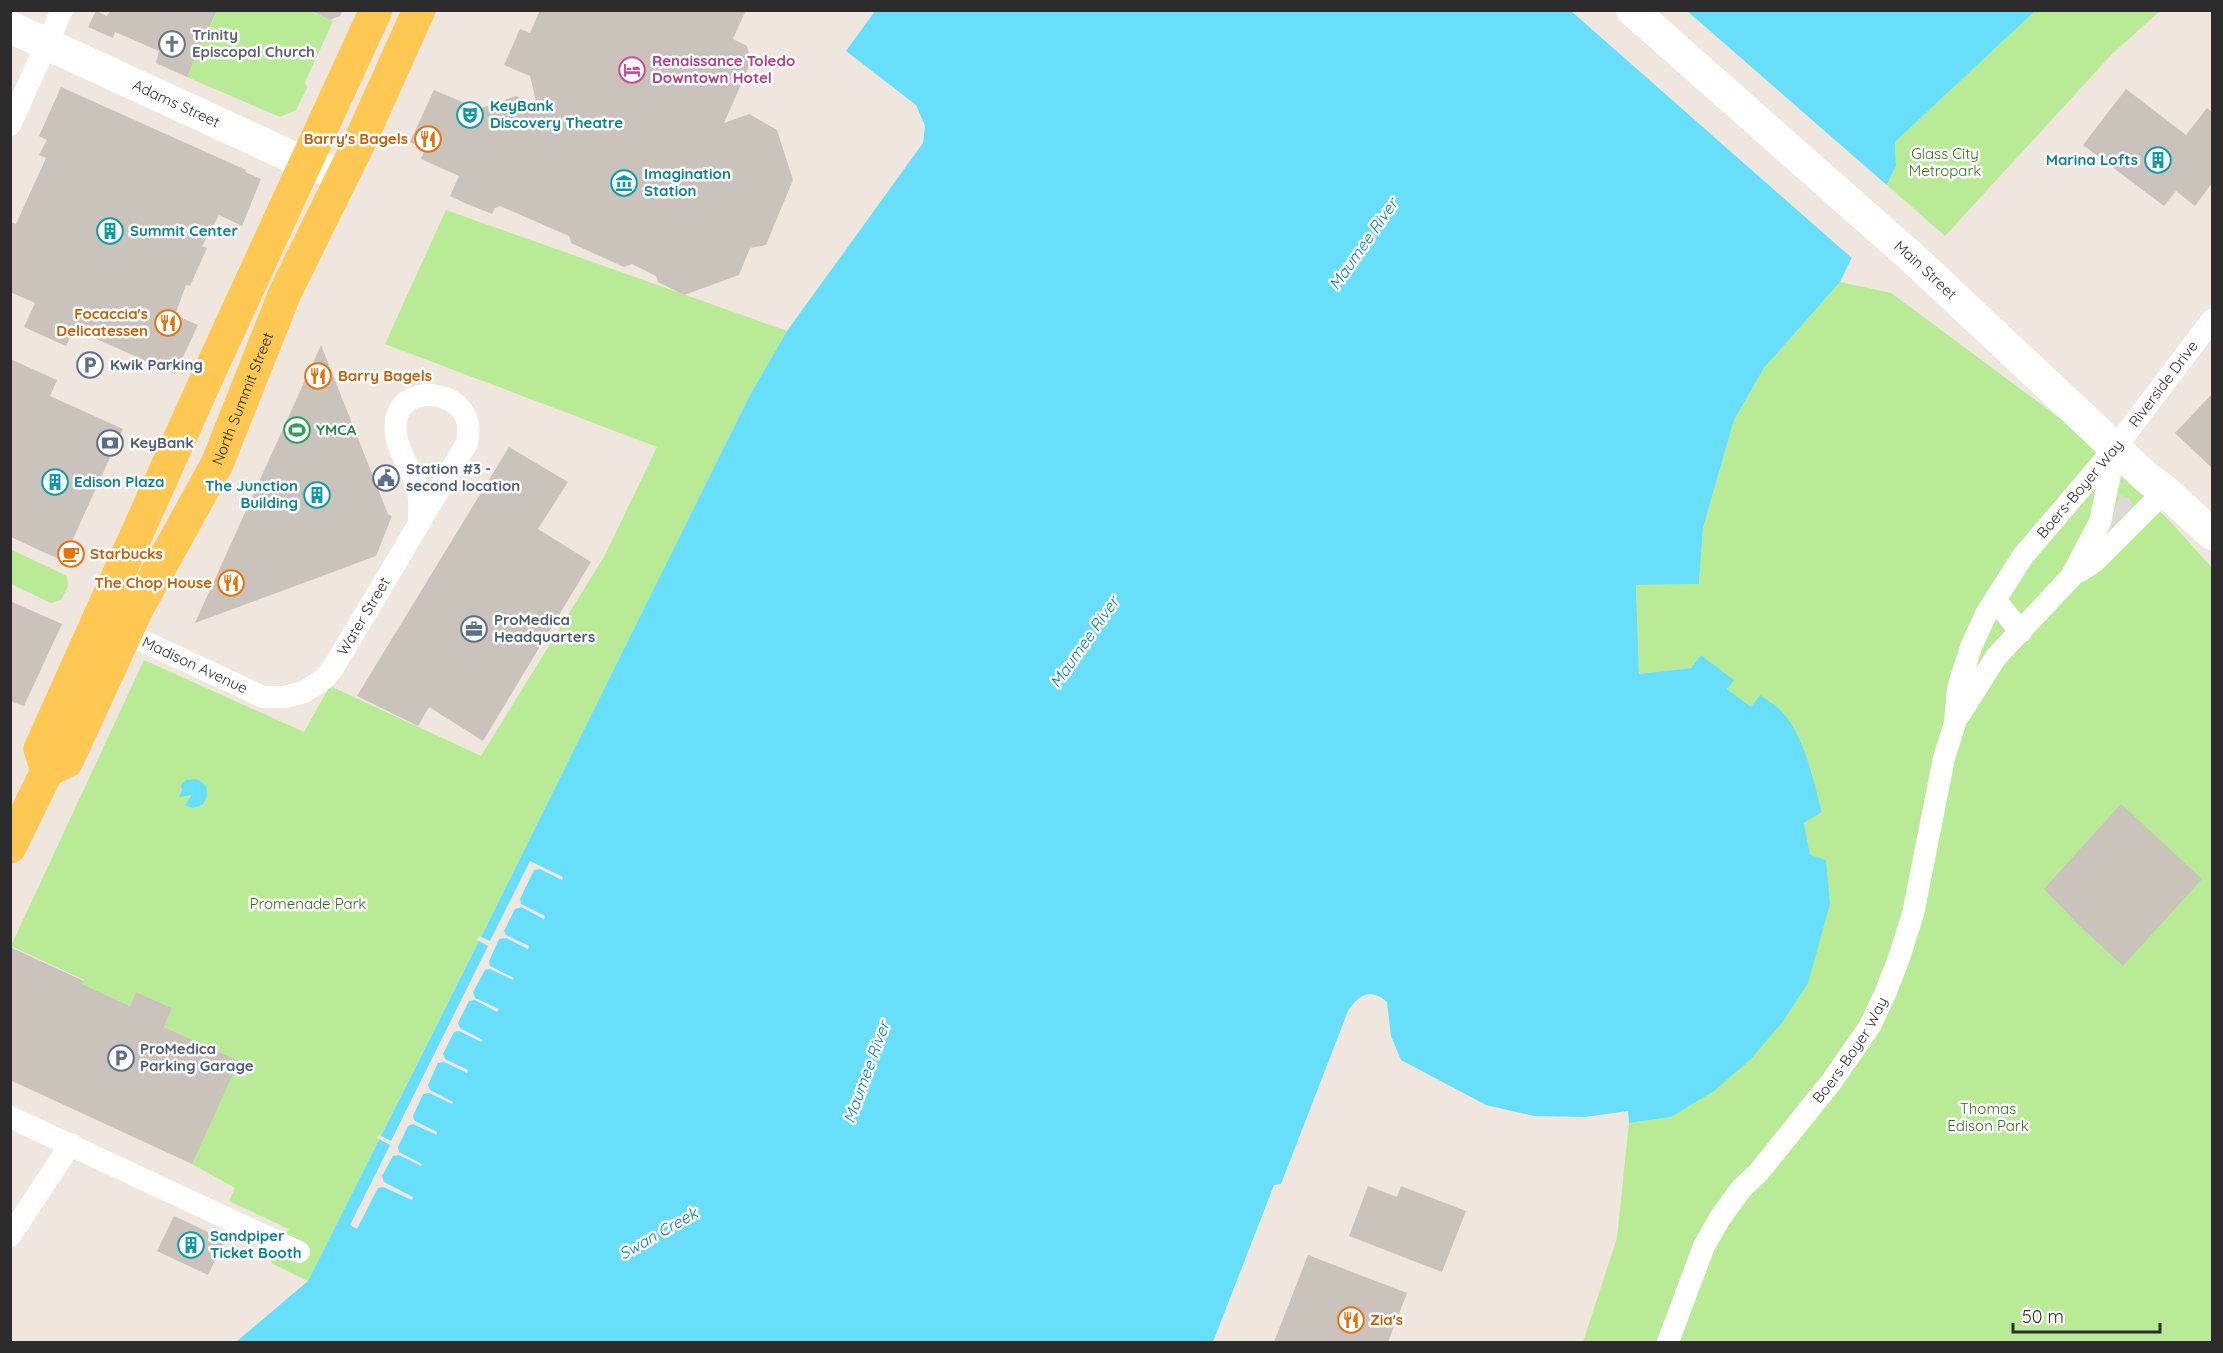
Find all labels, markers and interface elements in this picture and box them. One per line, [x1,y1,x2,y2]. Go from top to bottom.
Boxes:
place label: Trinity Episcopal Church [192,25,315,61]
church icon: Trinity Episcopal Church [157,29,187,59]
place label: Renaissance Toledo Downtown Hotel [652,51,795,87]
hotel icon: Renaissance Toledo Downtown Hotel [617,55,647,85]
street label: Adams Street [130,75,223,131]
place label: KeyBank Discovery Theatre [490,96,623,132]
theatre icon: KeyBank Discovery Theatre [455,100,485,130]
restaurant icon: Barry's Bagels [413,124,443,154]
place label: Barry's Bagels [304,129,408,148]
park label: Glass City Metropark [1909,144,1981,180]
building icon: Marina Lofts [2143,145,2173,175]
place label: Marina Lofts [2046,150,2138,169]
place label: Imagination Station [644,164,731,200]
museum icon: Imagination Station [609,168,639,198]
water label: Maumee River [1324,193,1403,293]
building icon: Summit Center [95,216,125,246]
place label: Summit Center [130,221,238,240]
street label: Main Street [1890,236,1961,303]
place label: Focaccia's Delicatessen [56,304,148,340]
restaurant icon: Focaccia's Delicatessen [153,308,183,338]
street label: North Summit Street [208,329,277,468]
street label: Riverside Drive [2124,337,2202,431]
parking icon: Kwik Parking [75,350,105,380]
place label: Kwik Parking [110,355,203,374]
restaurant icon: Barry Bagels [303,361,333,391]
place label: Barry Bagels [338,366,432,385]
sports icon: YMCA [282,415,312,445]
place label: YMCA [316,420,357,439]
bank icon: KeyBank [95,428,125,458]
place label: KeyBank [130,433,194,452]
street label: Boers-Boyer Way [2032,436,2127,542]
place label: Station #3 - second location [406,459,520,495]
public building icon: Station #3 - second location [371,463,401,493]
building icon: Edison Plaza [40,467,70,497]
place label: Edison Plaza [74,472,164,491]
place label: The Junction Building [205,476,298,512]
building icon: The Junction Building [302,480,332,510]
cafe icon: Starbucks [56,539,86,569]
place label: Starbucks [90,544,163,563]
restaurant icon: The Chop House [216,568,246,598]
place label: The Chop House [95,573,212,592]
street label: Water Street [333,574,394,659]
water label: Maumee River [1045,591,1124,691]
place label: ProMedica Headquarters [494,610,595,646]
office icon: ProMedica Headquarters [459,614,489,644]
street label: Madison Avenue [139,632,251,697]
park label: Promenade Park [250,894,366,913]
street label: Boers-Boyer Way [1808,994,1891,1107]
water label: Maumee River [838,1017,894,1126]
place label: ProMedica Parking Garage [140,1039,254,1075]
parking icon: ProMedica Parking Garage [106,1043,136,1073]
park label: Thomas Edison Park [1947,1099,2029,1135]
water label: Swan Creek [615,1202,702,1263]
place label: Sandpiper Ticket Booth [210,1226,302,1262]
building icon: Sandpiper Ticket Booth [176,1230,206,1260]
scale bar [2013,1296,2160,1334]
restaurant icon: Zia's [1336,1305,1366,1335]
text: 50 m [2022,1305,2064,1328]
place label: Zia's [1370,1310,1403,1329]

